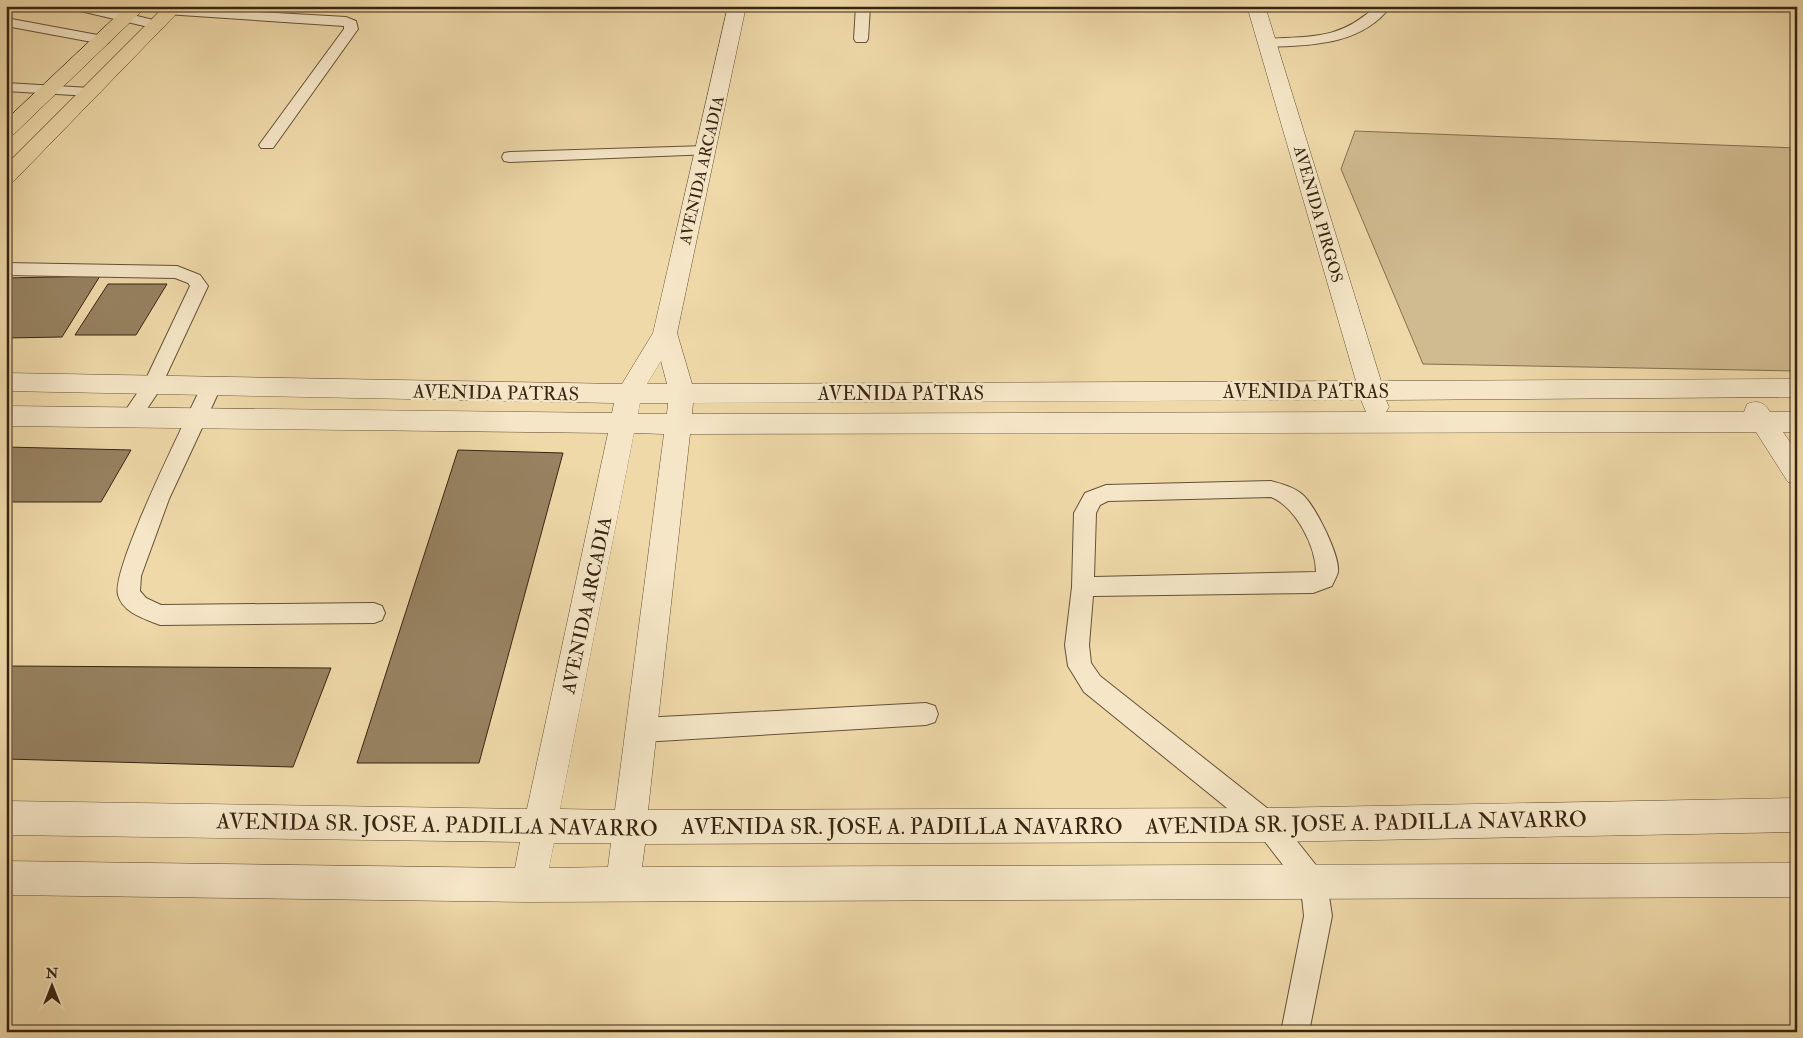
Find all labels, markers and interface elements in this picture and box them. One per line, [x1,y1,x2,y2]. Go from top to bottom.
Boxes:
street label: AVENIDA ARCADIA [675,94,729,247]
street label: AVENIDA PIRGOS [1289,143,1347,285]
street label: AVENIDA PATRAS [412,380,579,406]
street label: AVENIDA PATRAS [1222,380,1389,404]
street label: AVENIDA PATRAS [817,382,984,406]
street label: AVENIDA ARCADIA [556,515,617,697]
street label: AVENIDA SR. JOSE A. PADILLA NAVARRO [1144,805,1587,841]
street label: AVENIDA SR. JOSE A. PADILLA NAVARRO [215,807,658,843]
street label: AVENIDA SR. JOSE A. PADILLA NAVARRO [680,813,1123,841]
north arrow [28,960,78,1010]
text: N [45,965,59,982]

